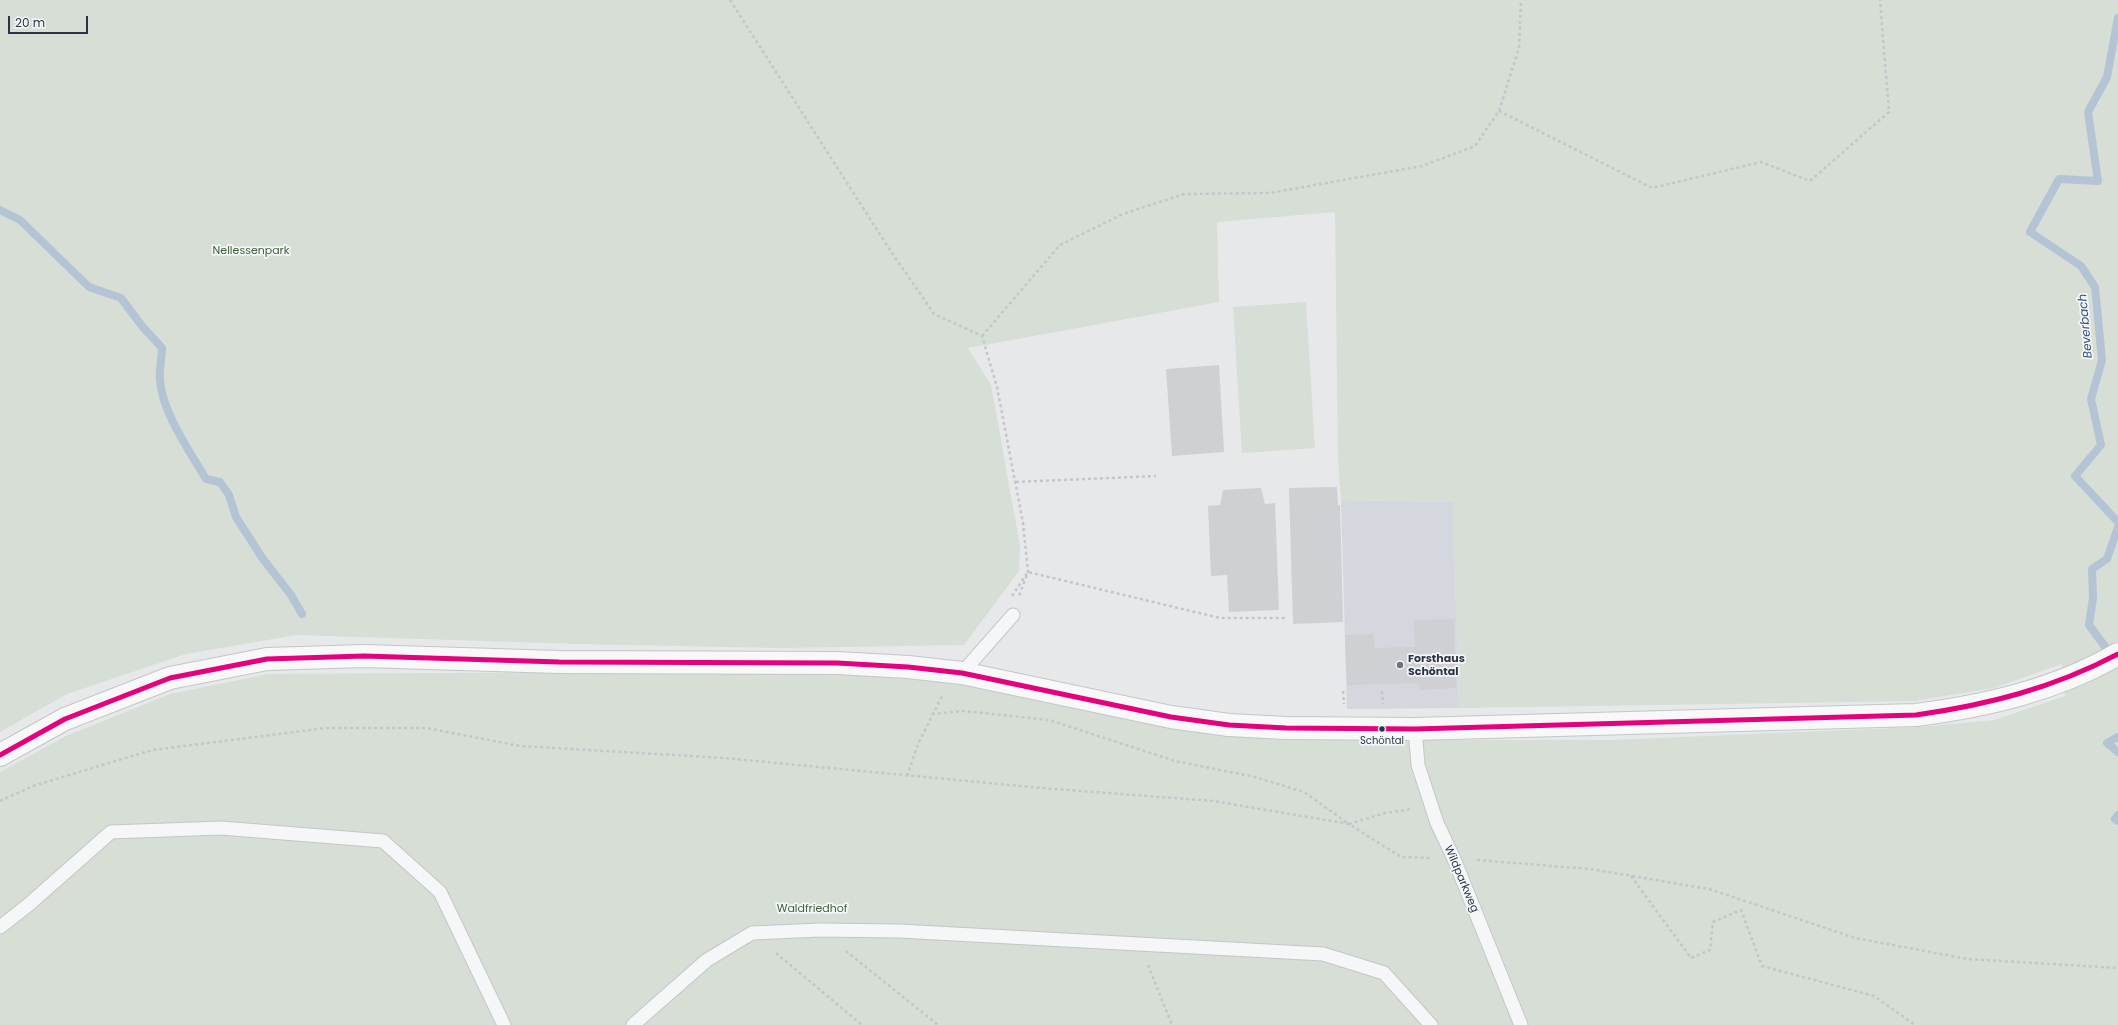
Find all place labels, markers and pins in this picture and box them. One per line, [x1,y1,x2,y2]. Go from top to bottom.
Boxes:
place label: Forsthaus Schöntal [1408,652,1465,678]
marker: Forsthaus Schöntal [1395,660,1405,670]
marker: Schöntal [1377,724,1387,734]
place label: Schöntal [1360,735,1404,747]

